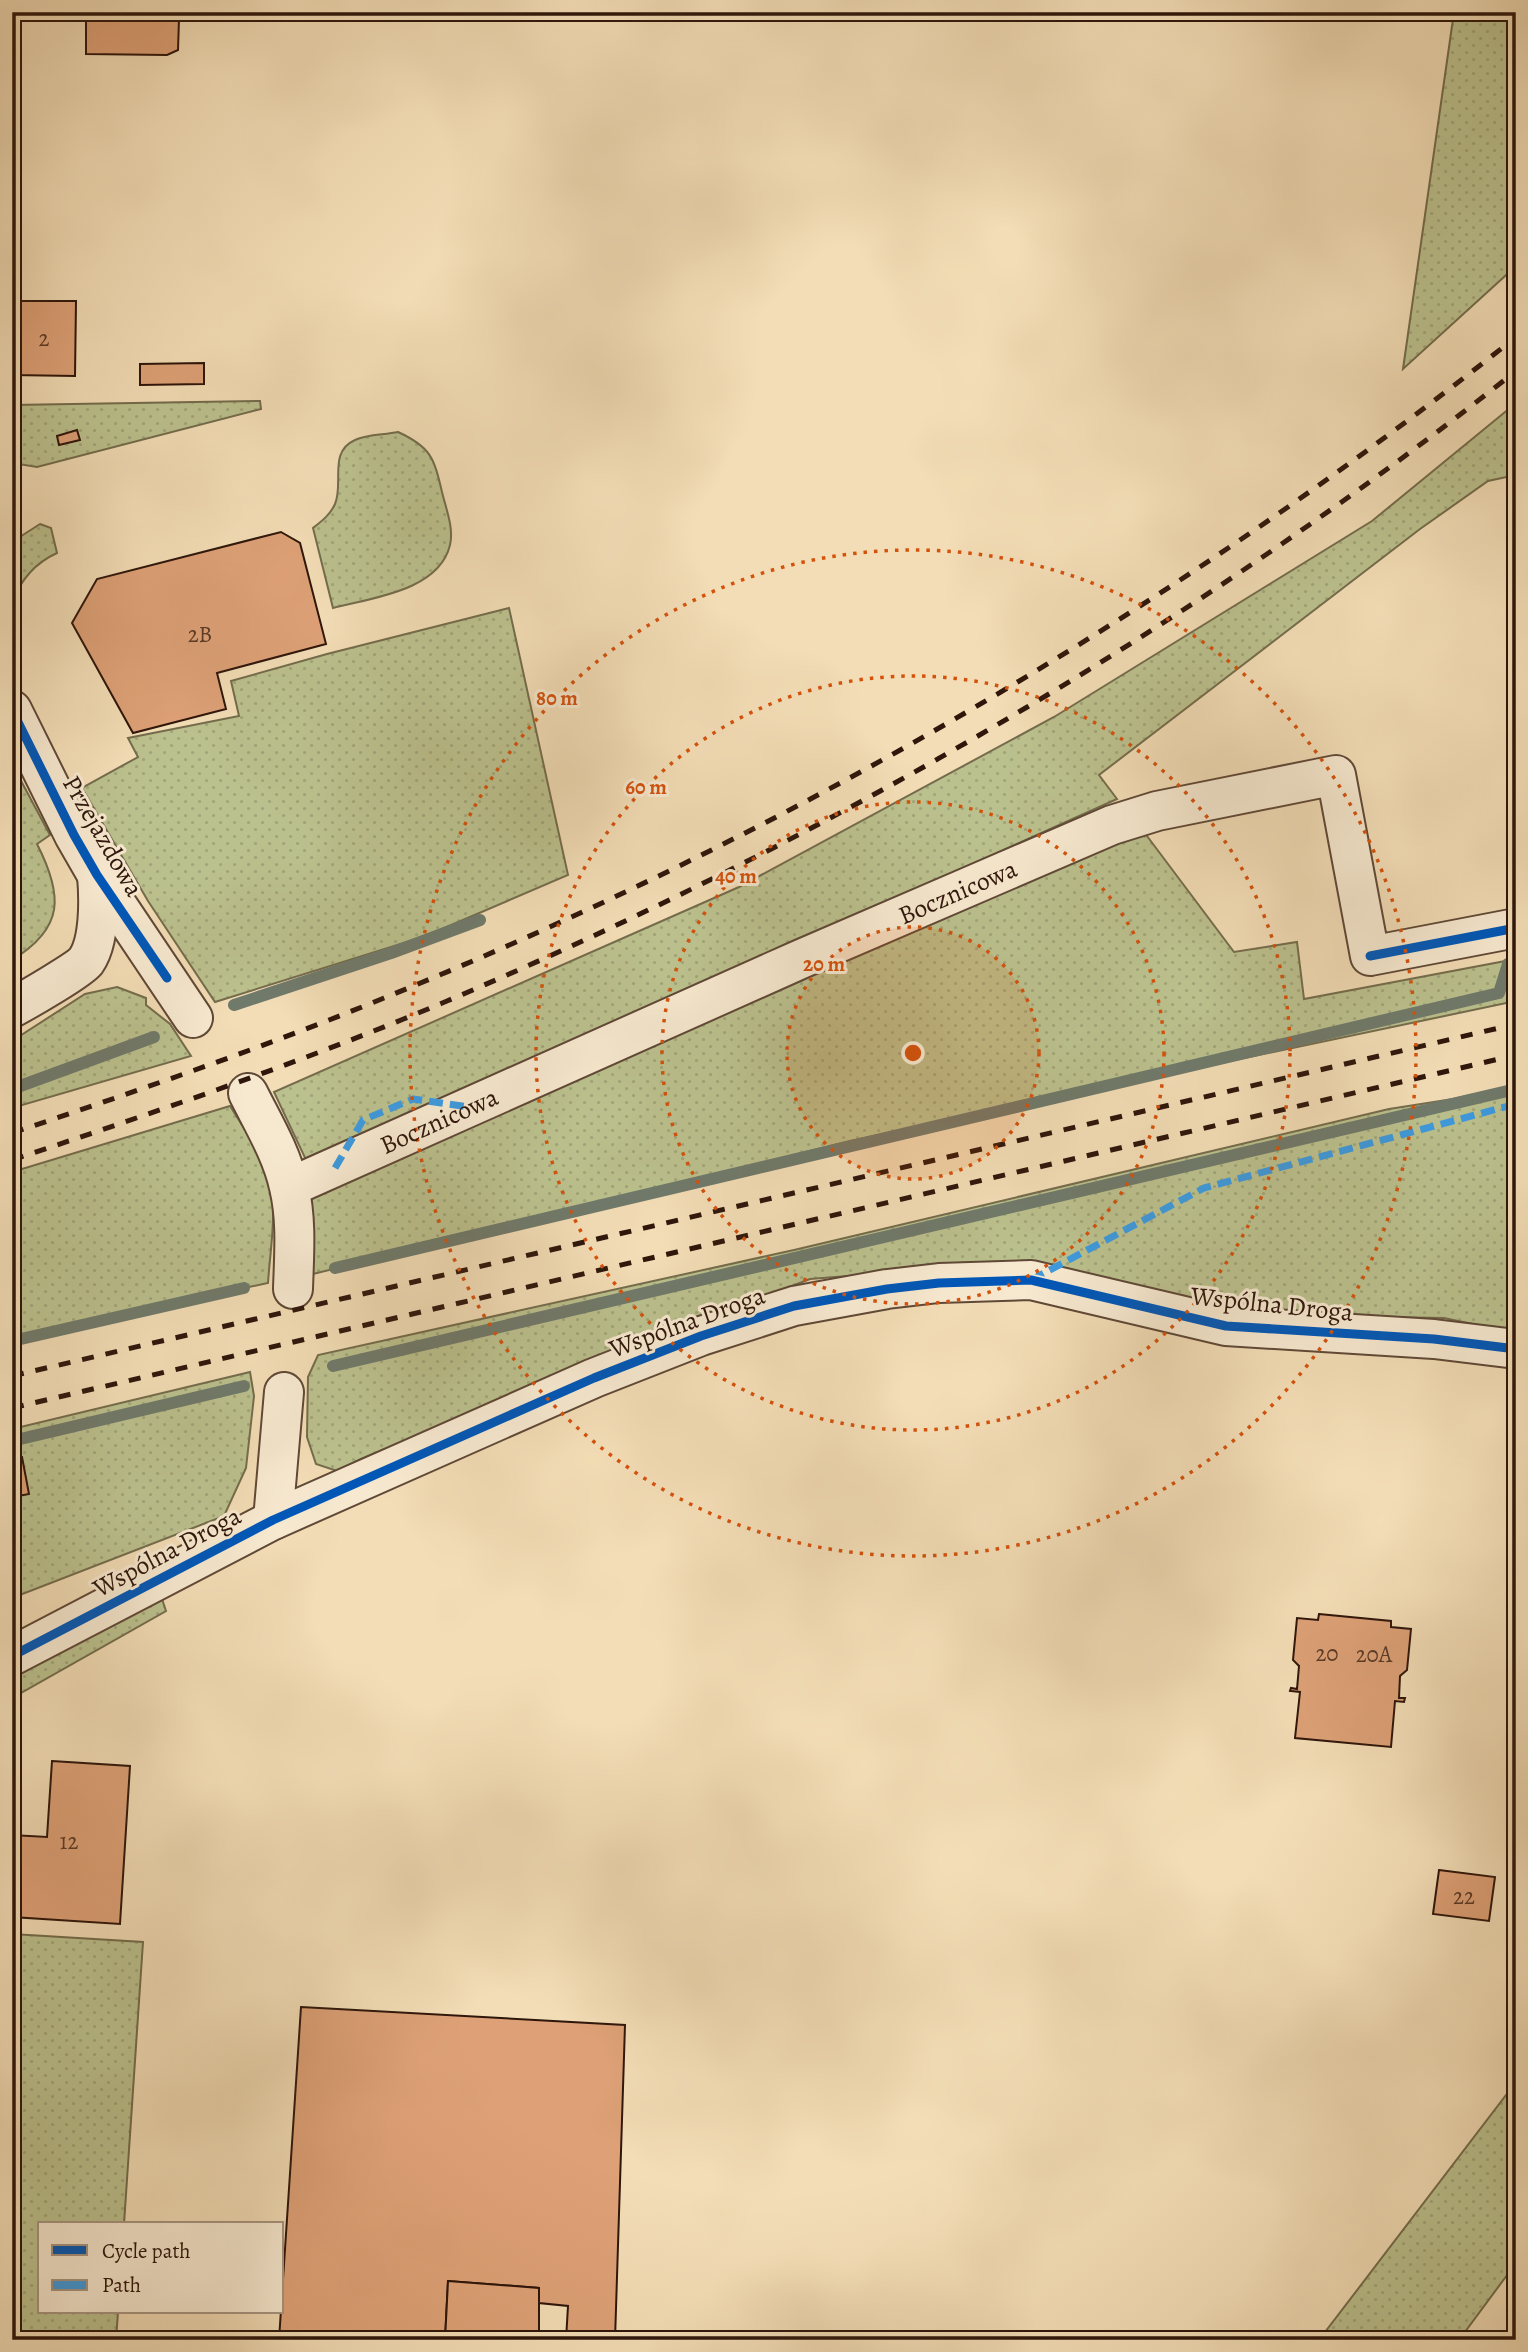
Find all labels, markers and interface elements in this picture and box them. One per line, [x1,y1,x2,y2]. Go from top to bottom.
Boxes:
house number: 2 [39,323,50,354]
house number: 2B [188,619,212,650]
text: 80 m [536,684,578,712]
street label: Przejazdowa [54,769,152,903]
text: 60 m [625,773,667,801]
street label: Bocznicowa [893,851,1022,933]
text: 40 m [715,862,757,890]
text: 20 m [803,950,845,978]
centre of rings [901,1041,925,1065]
street label: Bocznicowa [374,1079,504,1162]
street label: Wspólna Droga [603,1278,770,1367]
street label: Wspólna Droga [1188,1278,1355,1330]
street label: Wspólna Droga [86,1498,247,1606]
house number: 20 [1315,1638,1339,1669]
house number: 20A [1356,1639,1393,1670]
house number: 12 [60,1826,78,1857]
house number: 22 [1453,1881,1475,1912]
legend [38,2222,284,2314]
text: Cycle path [102,2237,191,2265]
text: Path [102,2271,141,2299]

